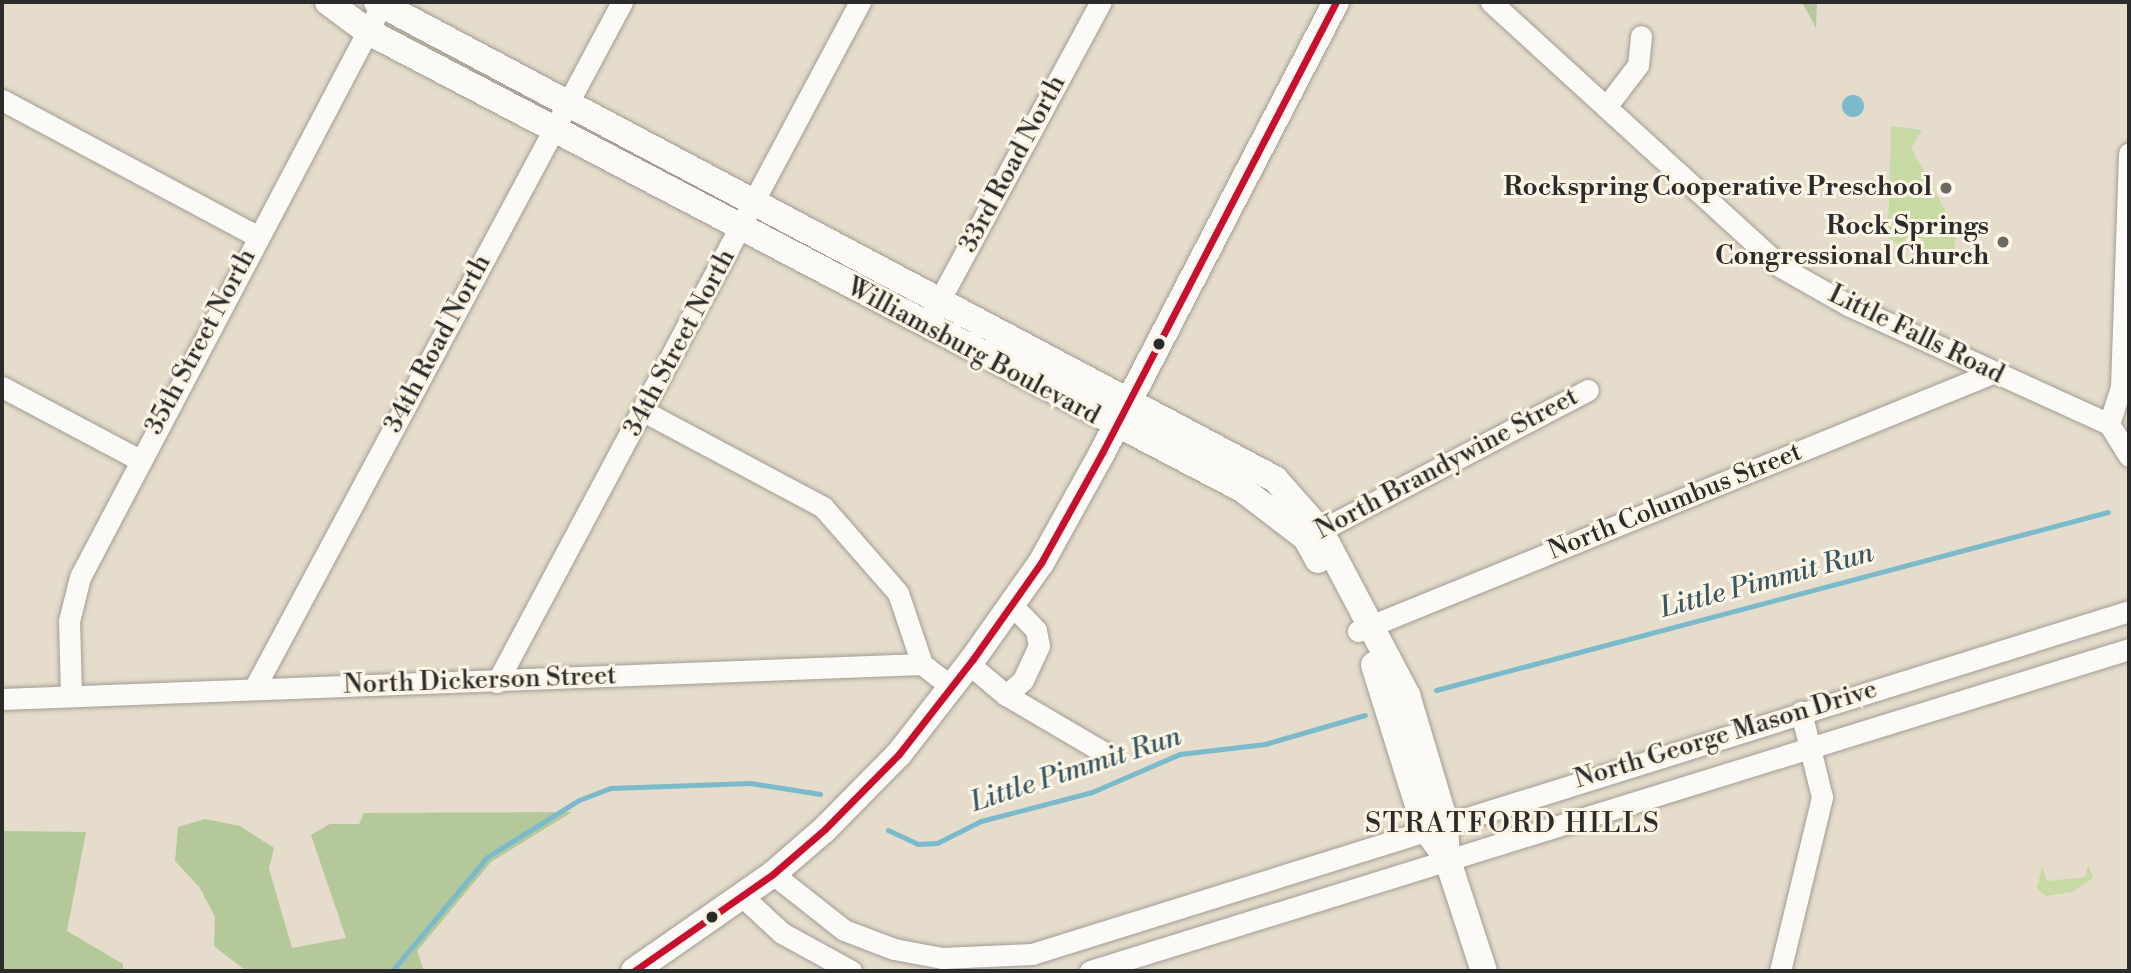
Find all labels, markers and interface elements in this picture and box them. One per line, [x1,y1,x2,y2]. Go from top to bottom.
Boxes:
street label: 33rd Road North [953,70,1073,258]
place label: Rockspring Cooperative Preschool [1504,172,1932,204]
marker: Rockspring Cooperative Preschool [1938,180,1954,196]
place label: Rock Springs Congressional Church [1715,211,1989,272]
marker: Rock Springs Congressional Church [1995,234,2011,250]
street label: 35th Street North [139,244,263,440]
street label: 34th Street North [618,244,742,442]
street label: 34th Road North [378,250,498,438]
street label: Williamsburg Boulevard [841,272,1105,432]
street label: Little Falls Road [1823,279,2009,391]
unlabelled marker [1152,337,1166,351]
street label: North Brandywine Street [1310,382,1584,546]
street label: North Columbus Street [1544,437,1806,567]
water label: Little Pimmit Run [1657,536,1877,626]
street label: North Dickerson Street [343,661,617,701]
street label: North George Mason Drive [1571,674,1881,796]
water label: Little Pimmit Run [967,720,1185,820]
district label: STRATFORD HILLS [1367,807,1659,841]
unlabelled marker [705,910,719,924]

